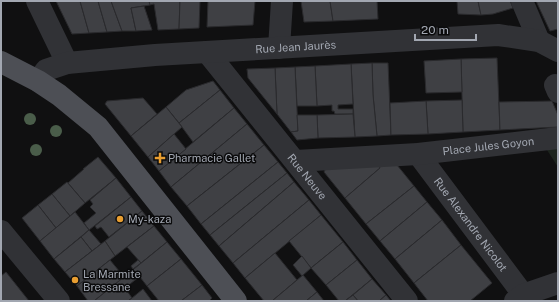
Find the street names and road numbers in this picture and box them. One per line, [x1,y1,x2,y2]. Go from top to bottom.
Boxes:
street label: Rue Jean Jaurès [255,38,337,55]
street label: Place Jules Goyon [442,135,535,157]
street label: Rue Neuve [285,151,329,202]
street label: Rue Alexandre Nicolot [432,175,510,274]

